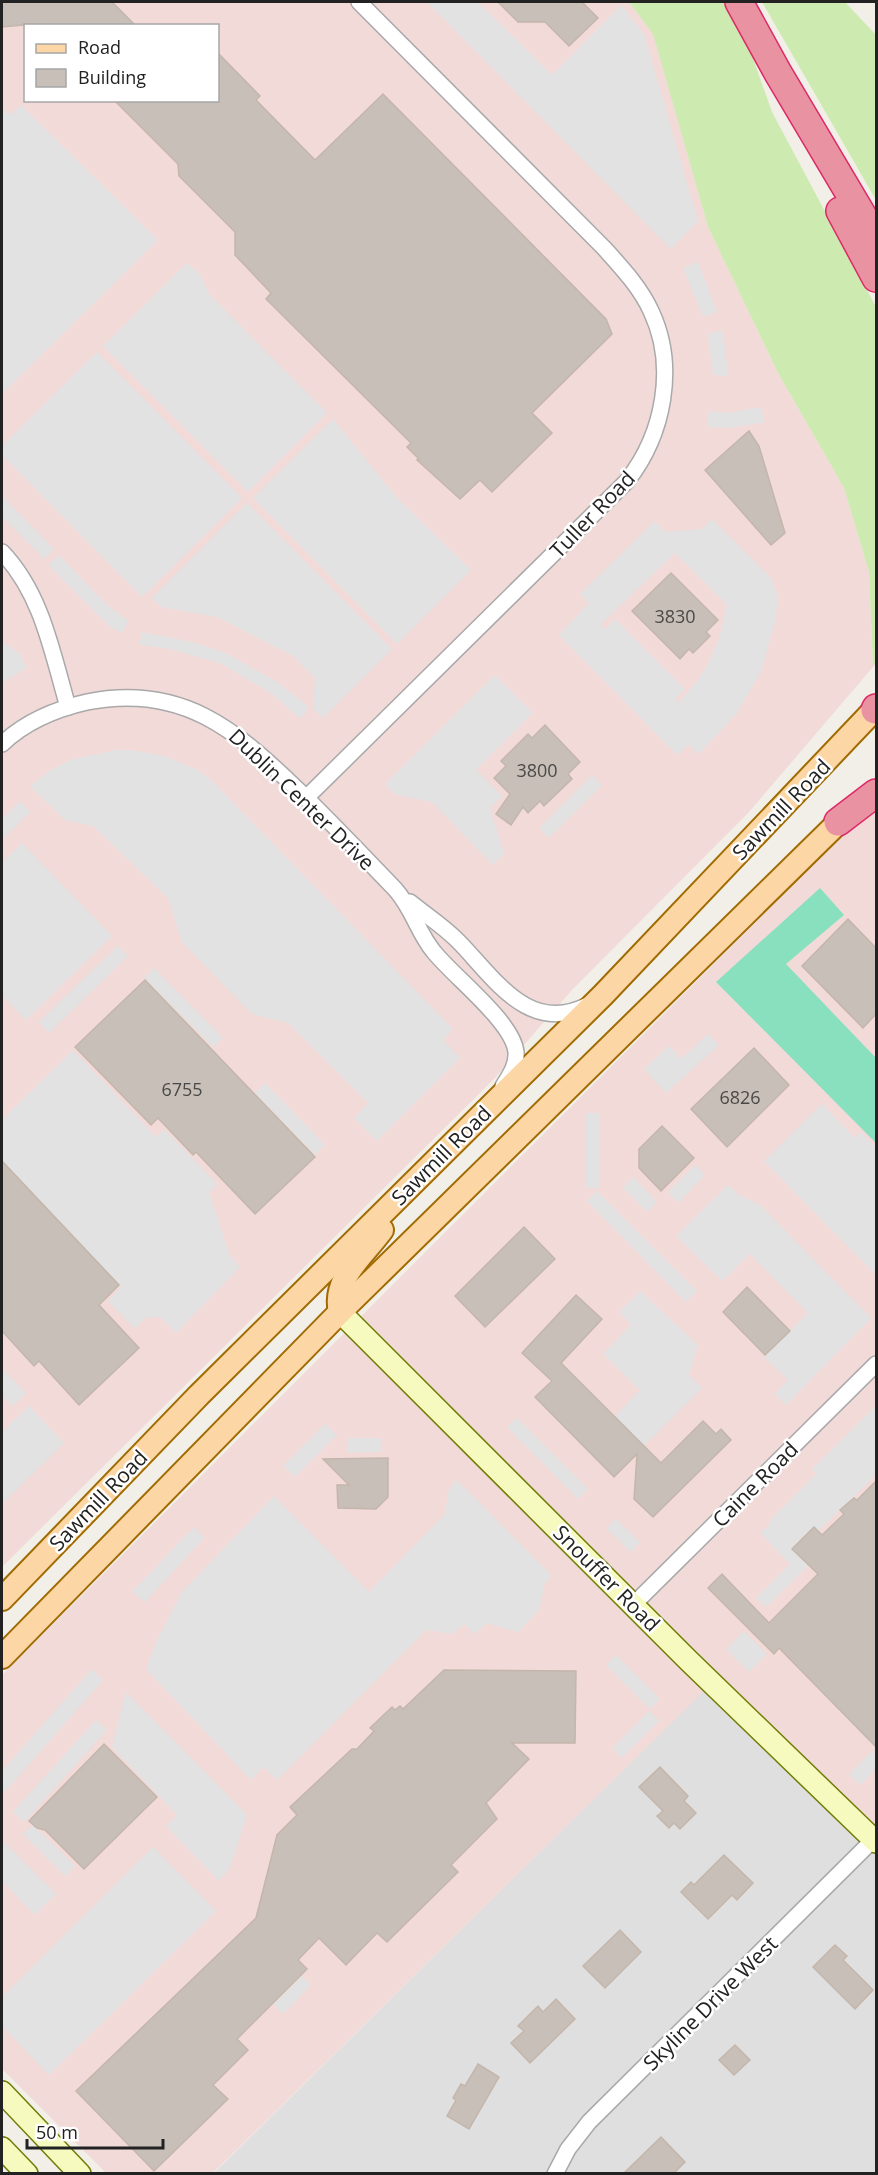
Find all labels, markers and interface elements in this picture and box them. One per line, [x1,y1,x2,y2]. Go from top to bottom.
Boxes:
legend [24,24,219,102]
text: Road [78,35,121,59]
text: Building [78,65,146,89]
street label: Tuller Road [543,464,641,564]
house number: 3830 [654,604,696,628]
street label: Dublin Center Drive [223,722,381,876]
street label: Sawmill Road [726,752,836,866]
house number: 3800 [516,758,558,782]
house number: 6755 [161,1077,203,1101]
house number: 6826 [719,1085,761,1109]
street label: Sawmill Road [385,1099,497,1211]
street label: Caine Road [706,1435,804,1533]
street label: Sawmill Road [43,1443,153,1557]
street label: Snouffer Road [548,1519,666,1637]
street label: Skyline Drive West [637,1930,783,2076]
scale bar [27,2112,164,2150]
text: 50 m [36,2120,78,2144]

